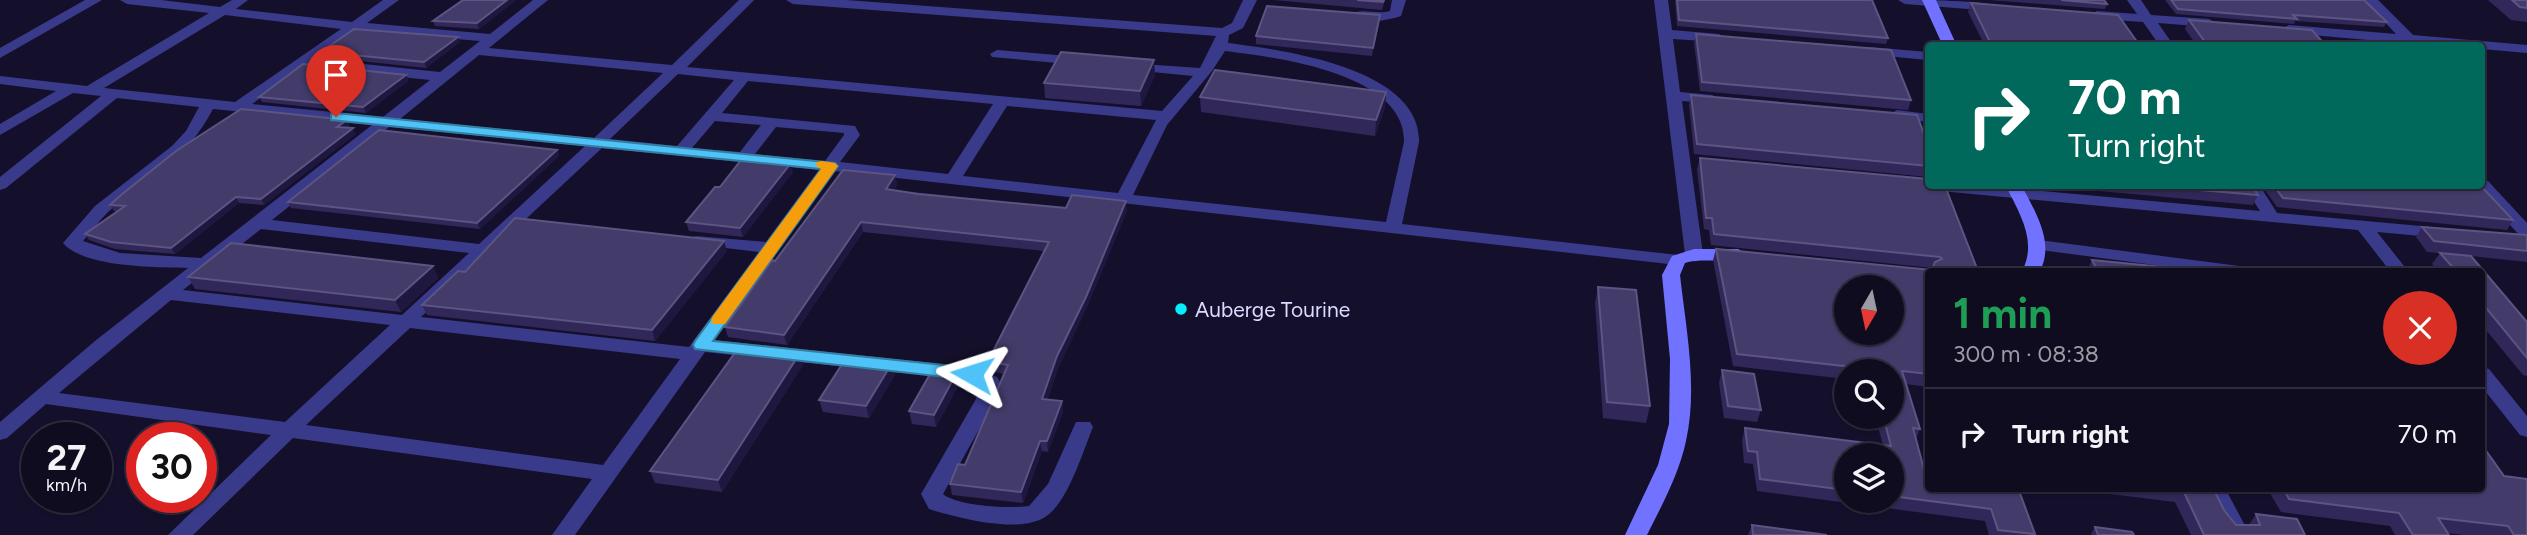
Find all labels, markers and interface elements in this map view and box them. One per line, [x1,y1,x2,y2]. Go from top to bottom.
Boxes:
pin [306,45,366,117]
icon: arrive [317,56,355,94]
text: 70 m [2068,67,2181,126]
icon: right [1953,70,2044,161]
text: Turn right [2068,127,2206,165]
north arrow [1834,275,1904,345]
map controls [1834,275,1904,513]
text: 1 min [1953,288,2052,339]
button: close [2383,291,2457,365]
place label: Auberge Tourine [1195,297,1350,322]
marker: Auberge Tourine [1173,301,1189,317]
position arrow [935,337,1009,411]
text: 300 m · 08:38 [1953,340,2099,368]
button: search [1834,359,1904,429]
icon: right [1953,415,1991,453]
text: Turn right [2012,418,2129,450]
text: 70 m [2398,418,2457,450]
speed limit sign: 30 [126,422,217,513]
text: 27 [47,437,86,479]
button: layers [1834,443,1904,513]
text: km/h [46,474,87,496]

